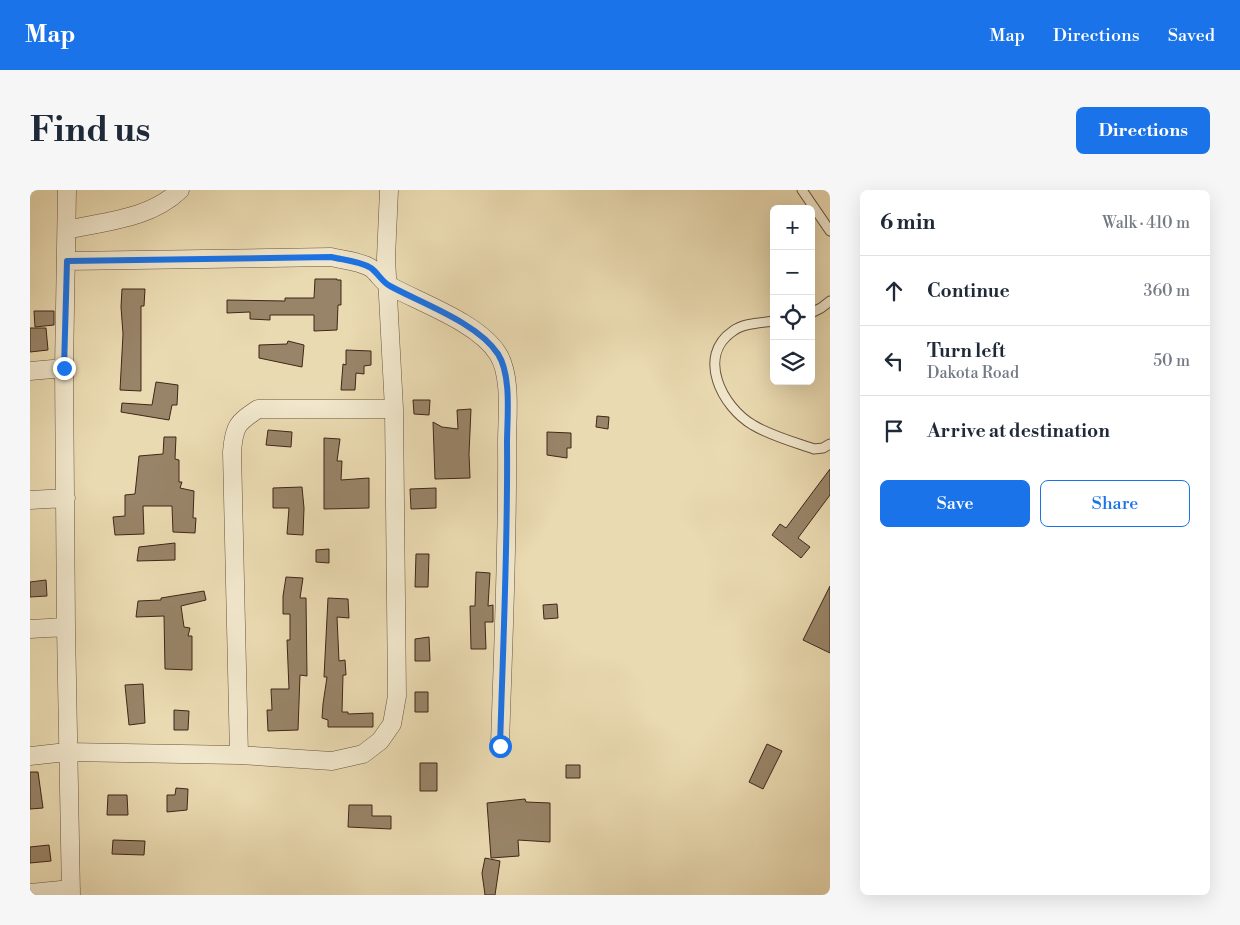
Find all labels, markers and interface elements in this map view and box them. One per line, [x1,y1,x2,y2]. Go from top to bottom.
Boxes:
text: Map [25,20,75,50]
text: Map [989,24,1025,47]
text: Directions [1053,24,1140,47]
text: Saved [1168,24,1215,47]
button: Directions [1076,107,1210,154]
text: Find us [30,109,150,152]
map controls [770,205,815,385]
button: + [770,205,815,250]
text: 6 min [880,210,935,236]
text: Walk · 410 m [1102,213,1190,233]
button: − [770,250,815,295]
icon: ahead [880,277,908,305]
text: Continue [927,279,1010,303]
text: 360 m [1144,281,1190,301]
button: locate [770,295,815,340]
text: Turn left [927,339,1006,363]
button: layers [770,340,815,385]
icon: left [880,347,908,375]
text: 50 m [1153,351,1190,371]
route end [53,357,76,380]
text: Dakota Road [927,363,1019,383]
icon: arrive [880,417,908,445]
text: Arrive at destination [927,419,1110,443]
button: Save [880,480,1030,527]
button: Share [1040,480,1190,527]
route start [489,735,512,758]

